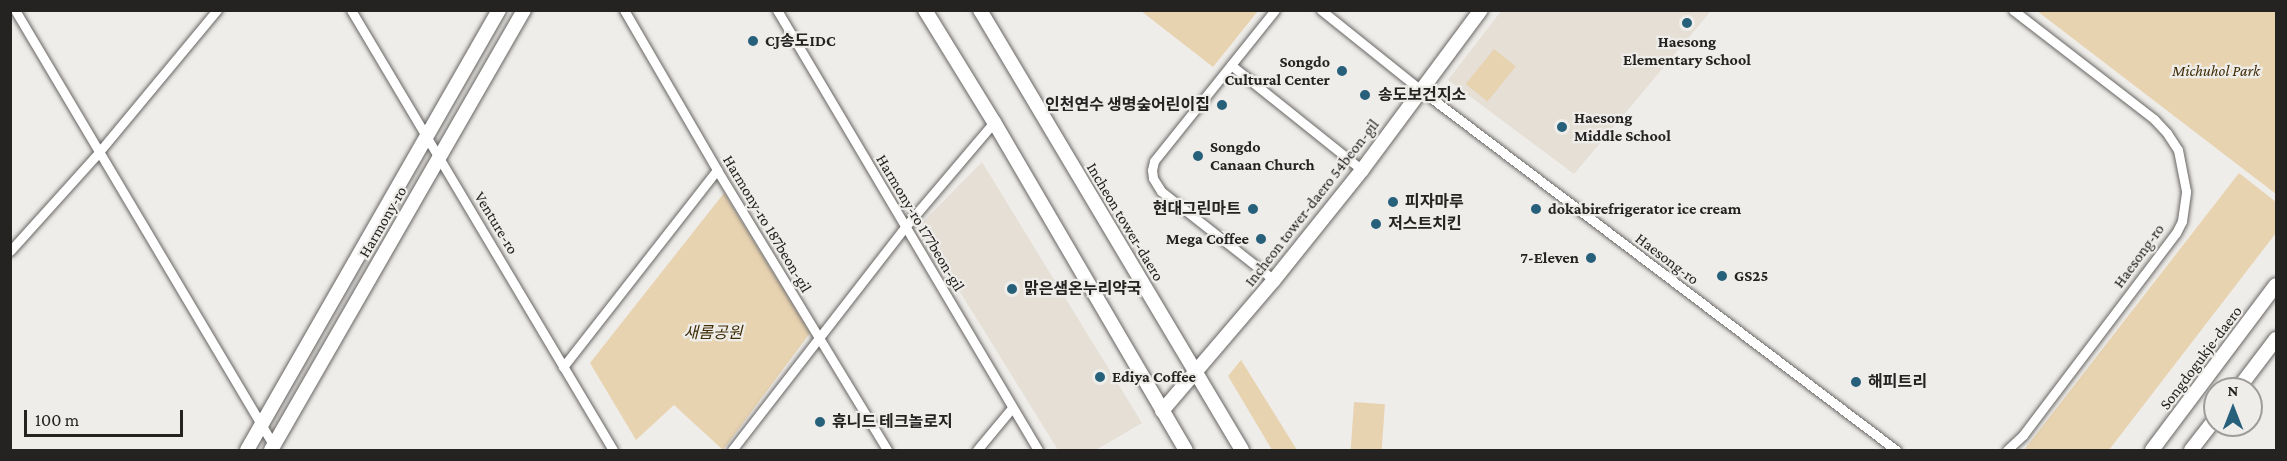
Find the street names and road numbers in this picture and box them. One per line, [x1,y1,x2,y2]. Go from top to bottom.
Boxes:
street label: Incheon tower-daero 54beon-gil [1241,115,1383,291]
street label: Harmony-ro 177beon-gil [872,151,968,295]
street label: Harmony-ro 187beon-gil [718,152,816,296]
street label: Incheon tower-daero [1082,159,1168,285]
street label: Harmony-ro [355,183,411,261]
street label: Venture-ro [470,188,522,258]
street label: Haesong-ro [2109,220,2169,292]
street label: Haesong-ro [1631,229,1703,289]
street label: Songdogukje-daero [2156,302,2246,414]

